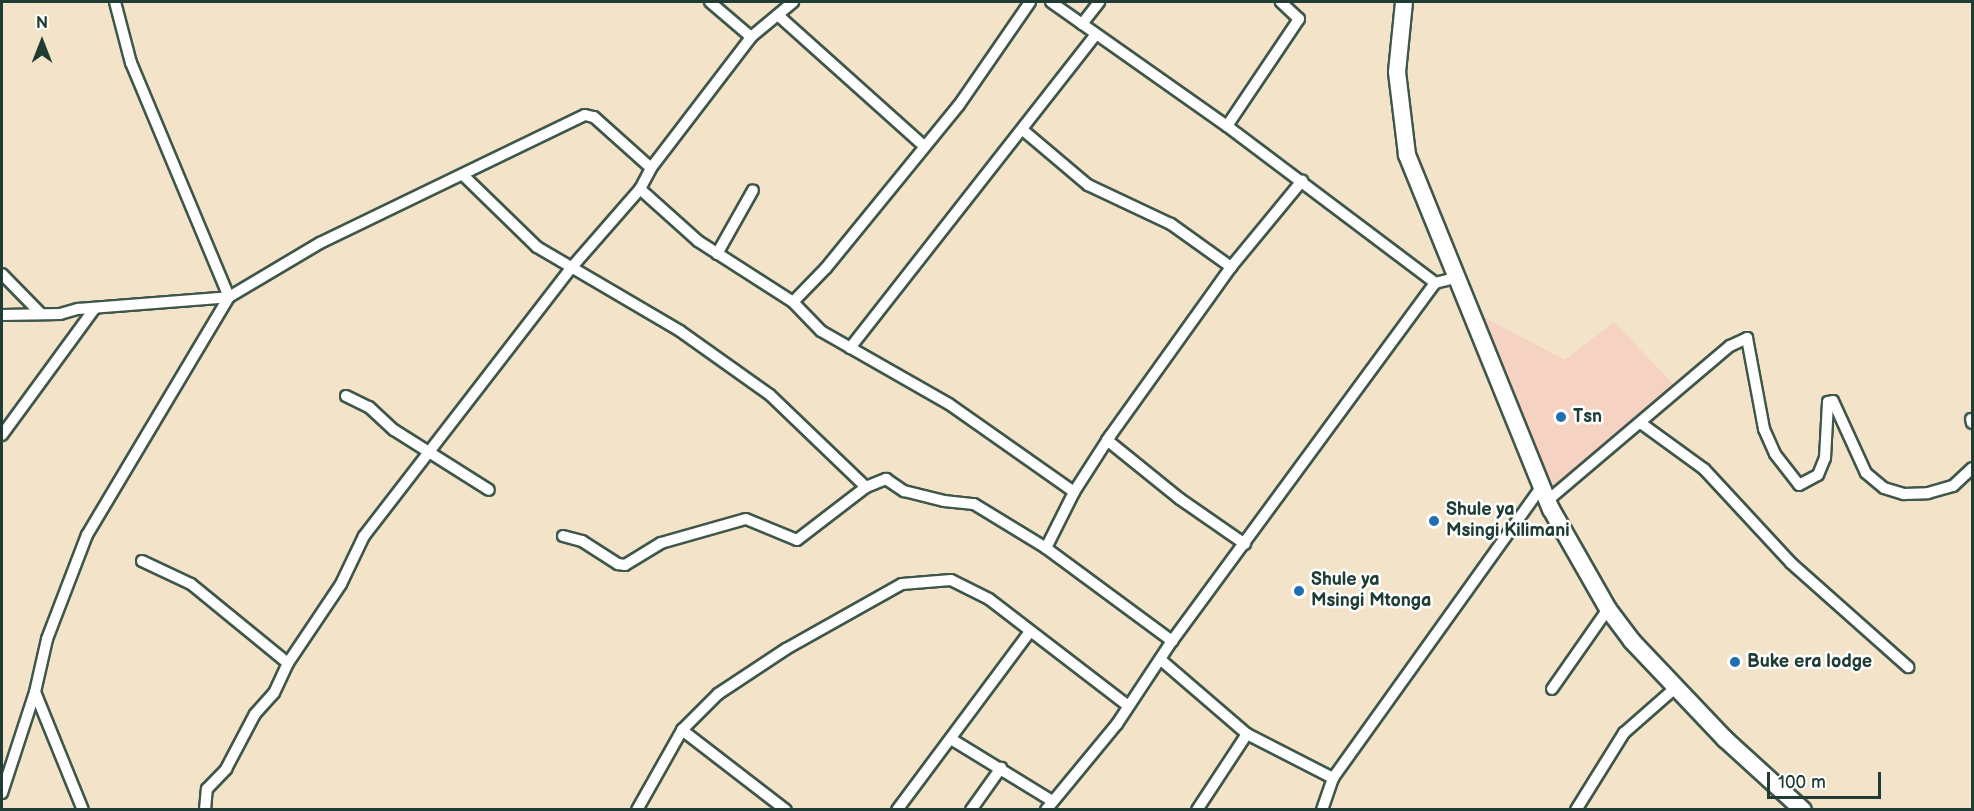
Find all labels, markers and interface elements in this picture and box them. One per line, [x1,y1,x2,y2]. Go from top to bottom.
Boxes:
north arrow [12,12,72,72]
text: N [36,14,48,33]
place label: Tsn [1573,406,1602,428]
marker: Tsn [1554,410,1568,424]
place label: Shule ya Msingi Kilimani [1446,500,1570,542]
marker: Shule ya Msingi Kilimani [1427,514,1441,528]
place label: Shule ya Msingi Mtonga [1311,570,1431,612]
marker: Shule ya Msingi Mtonga [1292,584,1306,598]
place label: Buke era lodge [1747,651,1872,673]
marker: Buke era lodge [1728,655,1742,669]
scale bar [1770,760,1884,798]
text: 100 m [1778,772,1826,793]

